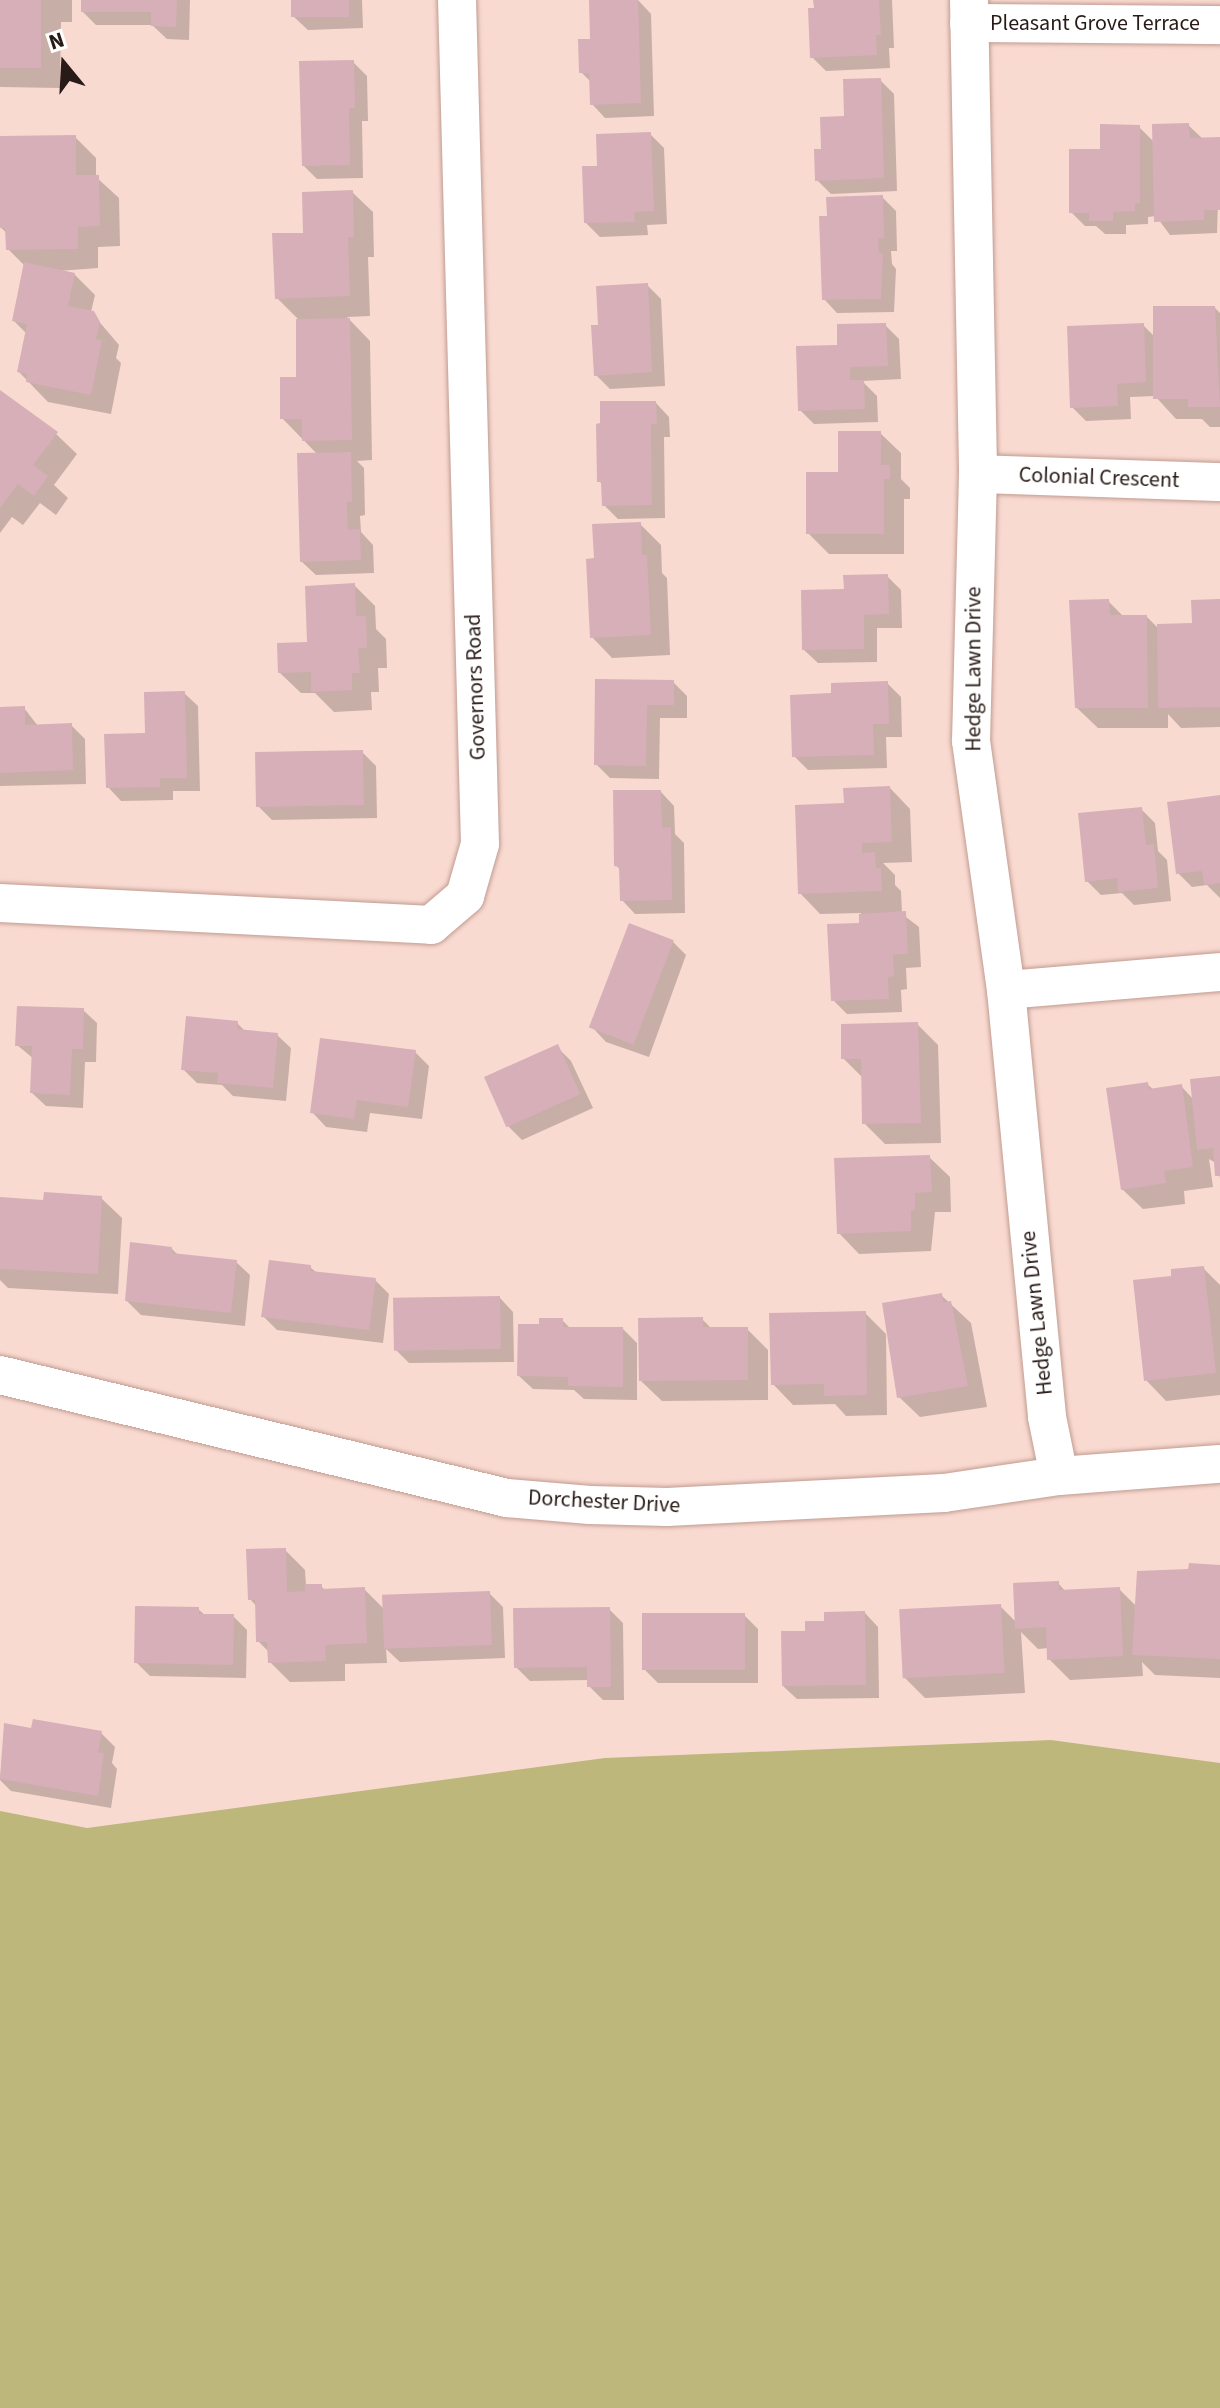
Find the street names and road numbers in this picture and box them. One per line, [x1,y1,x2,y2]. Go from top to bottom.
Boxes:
street label: Pleasant Grove Terrace [990,11,1200,37]
street label: Colonial Crescent [1018,462,1180,494]
street label: Hedge Lawn Drive [961,586,987,752]
street label: Governors Road [460,613,492,761]
street label: Hedge Lawn Drive [1015,1229,1059,1397]
street label: Dorchester Drive [527,1485,681,1519]

